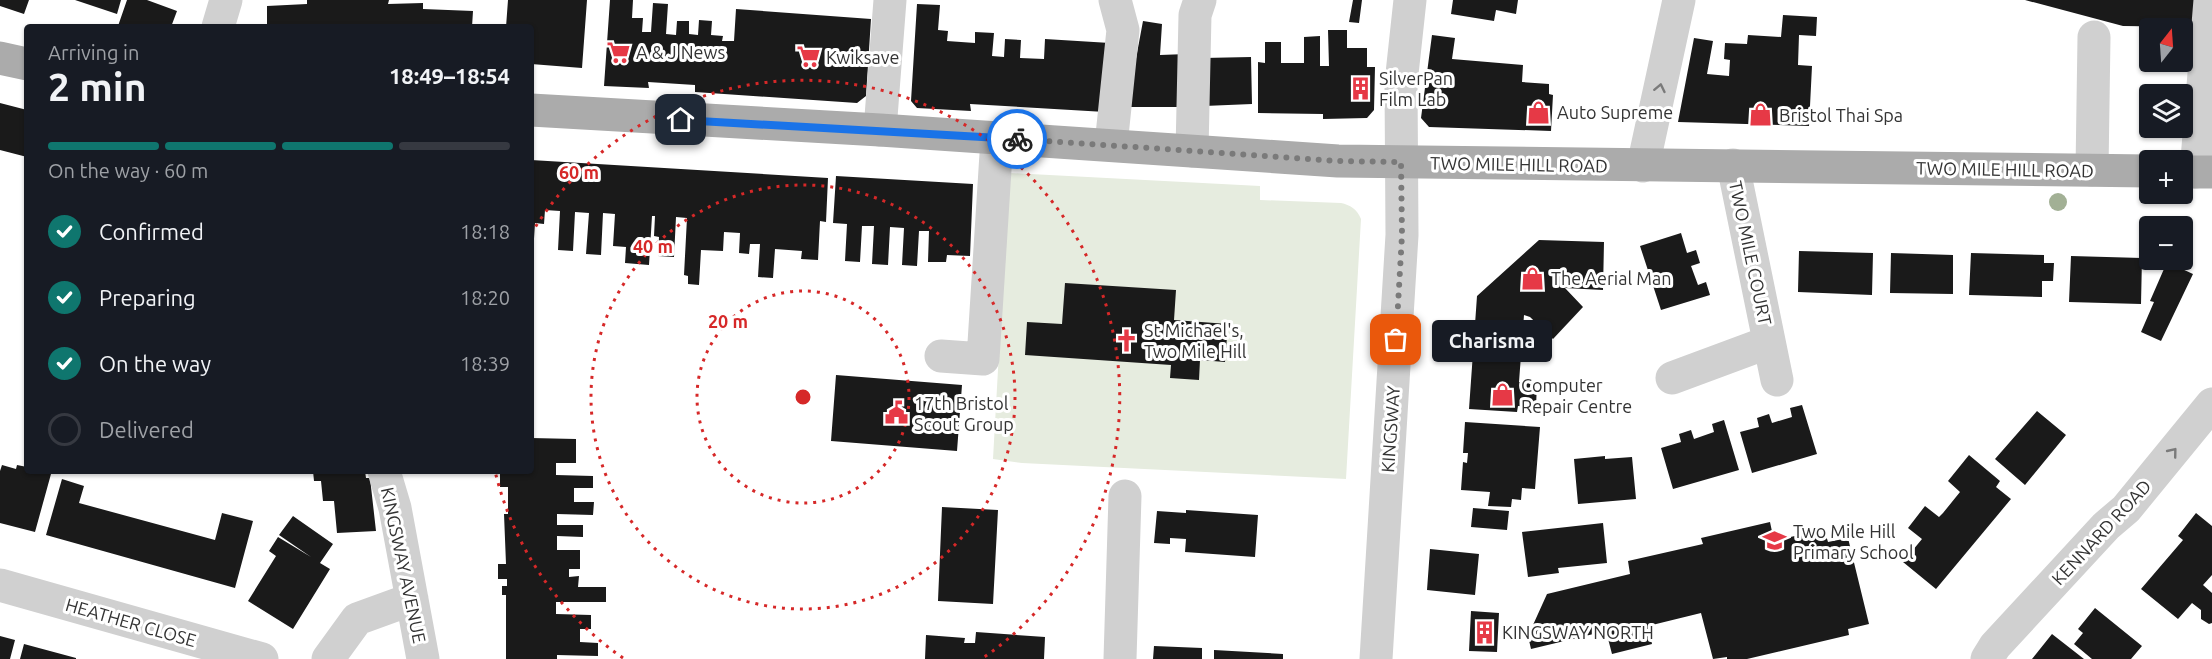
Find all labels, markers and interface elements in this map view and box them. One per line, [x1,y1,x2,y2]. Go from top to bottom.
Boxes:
north arrow [2139,18,2193,72]
map controls [2139,18,2193,270]
supermarket icon: A & J News [605,39,631,65]
text: Arriving in [48,41,139,64]
place label: A & J News [636,42,725,62]
supermarket icon: Kwiksave [795,44,821,70]
place label: Kwiksave [826,47,899,67]
text: 18:49–18:54 [389,63,510,88]
text: 2 min [48,65,147,108]
place label: SilverPan Film Lab [1379,68,1453,109]
building icon: SilverPan Film Lab [1348,75,1374,101]
one-way arrow [1653,84,1666,94]
button: layers [2139,84,2193,138]
pin [655,94,706,145]
shop icon: Auto Supreme [1526,99,1552,125]
place label: Auto Supreme [1557,102,1673,122]
shop icon: Bristol Thai Spa [1748,102,1774,128]
icon: home [664,103,697,136]
place label: Bristol Thai Spa [1779,105,1903,125]
courier [987,109,1047,169]
icon: bike [1001,123,1034,156]
button: + [2139,150,2193,204]
street label: TWO MILE HILL ROAD [1430,152,1608,176]
street label: TWO MILE HILL ROAD [1916,157,2094,181]
text: On the way · 60 m [48,159,208,182]
text: 60 m [559,162,599,182]
street label: TWO MILE COURT [1726,179,1776,327]
icon: check [48,215,81,248]
button: − [2139,216,2193,270]
text: Confirmed [99,219,204,244]
text: 18:18 [460,220,510,243]
text: 40 m [633,236,673,256]
shop icon: The Aerial Man [1520,265,1546,291]
place label: The Aerial Man [1551,268,1671,288]
icon: check [48,281,81,314]
text: Preparing [99,285,196,310]
text: 18:20 [460,286,510,309]
text: 20 m [708,311,748,331]
pin [1370,314,1421,365]
callout: Charisma [1432,319,1552,361]
place label: St Michael's, Two Mile Hill [1144,320,1247,361]
icon: bag [1379,323,1412,356]
church icon: St Michael's, Two Mile Hill [1113,327,1139,353]
text: Charisma [1449,329,1535,352]
icon: check [48,347,81,380]
text: On the way [99,351,211,376]
text: 18:39 [460,352,510,375]
place label: Computer Repair Centre [1521,375,1632,416]
shop icon: Computer Repair Centre [1490,382,1516,408]
street label: KINGSWAY [1377,384,1403,473]
centre of rings [793,387,813,407]
place label: 17th Bristol Scout Group [914,393,1014,434]
public building icon: 17th Bristol Scout Group [883,400,909,426]
text: Delivered [99,417,194,442]
one-way arrow [2165,448,2176,459]
street label: KENNARD ROAD [2047,475,2155,589]
street label: KINGSWAY AVENUE [378,485,430,645]
place label: Two Mile Hill Primary School [1793,521,1914,562]
school or university icon: Two Mile Hill Primary School [1762,528,1788,554]
street label: HEATHER CLOSE [63,594,199,650]
building icon: KINGSWAY NORTH [1471,619,1497,645]
place label: KINGSWAY NORTH [1502,622,1654,642]

